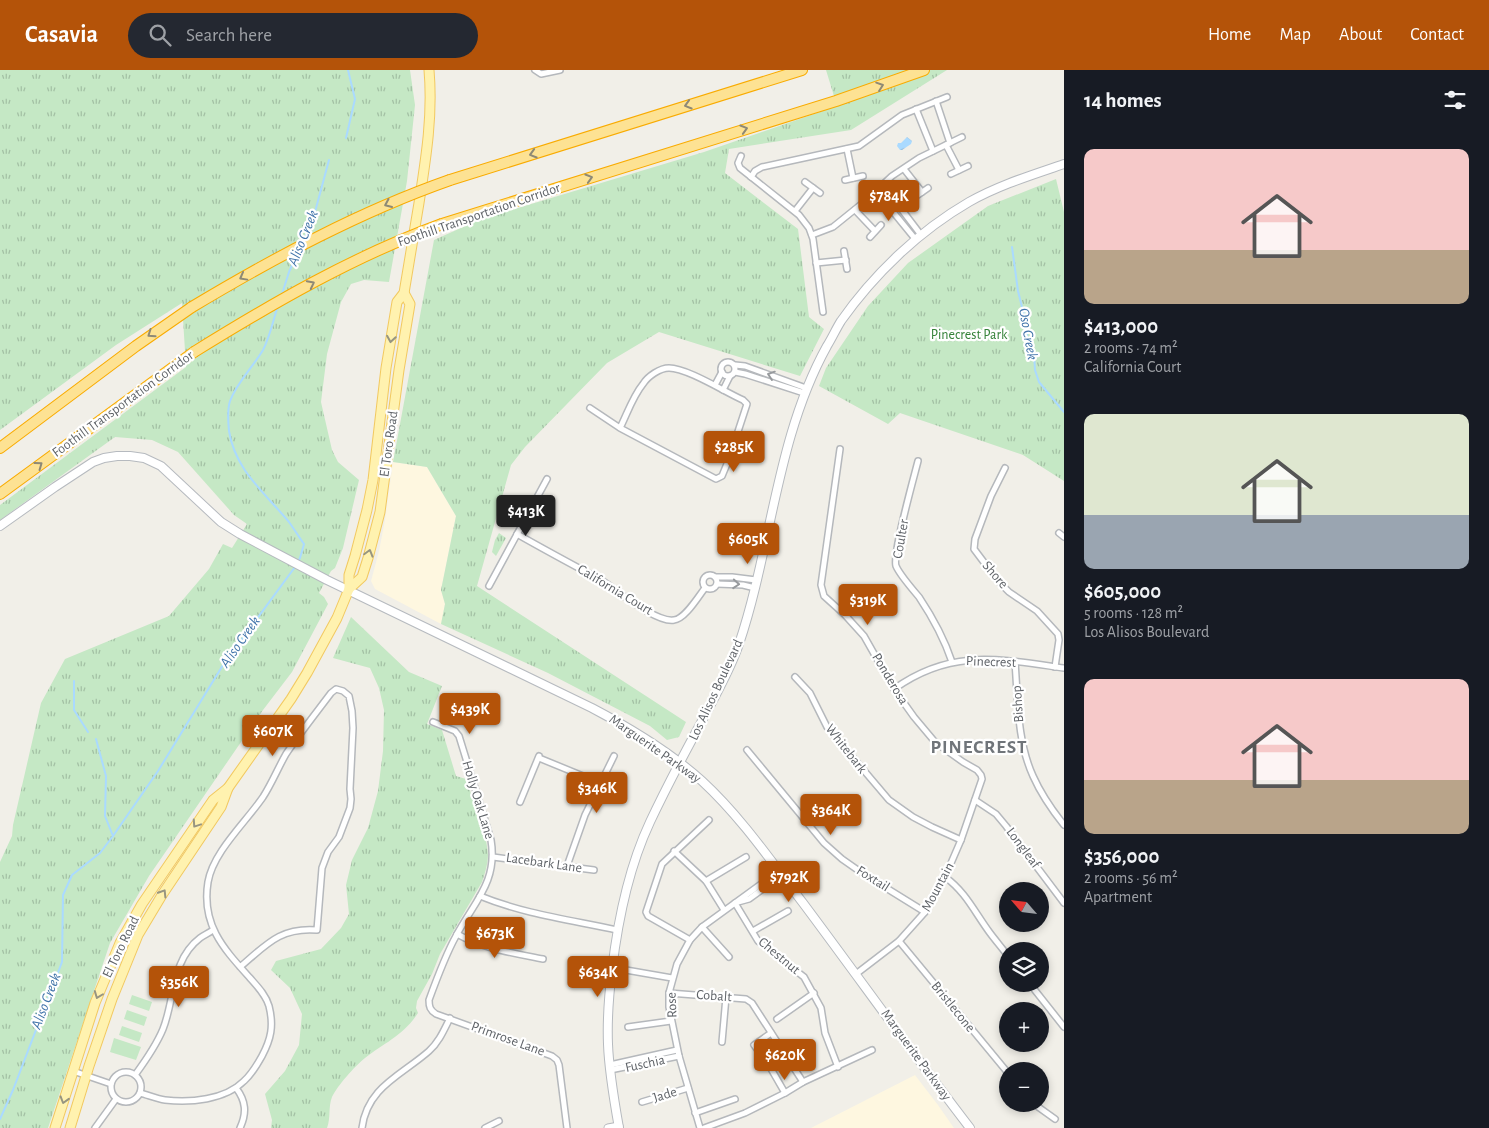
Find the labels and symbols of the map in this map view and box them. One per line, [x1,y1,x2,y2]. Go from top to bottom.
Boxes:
one-way arrow [875,81,883,91]
one-way arrow [685,100,693,110]
one-way arrow [739,125,747,135]
one-way arrow [529,148,538,158]
one-way arrow [584,173,592,183]
street label: Foothill Transportation Corridor [396,180,563,249]
pin: $784K [854,180,924,222]
one-way arrow [384,198,393,209]
water label: Aliso Creek [285,208,321,269]
one-way arrow [239,271,248,281]
one-way arrow [306,280,315,290]
water label: Oso Creek [1016,307,1040,361]
one-way arrow [148,328,157,337]
park label: Pinecrest Park [931,328,1008,342]
one-way arrow [387,334,397,343]
street label: Foothill Transportation Corridor [50,348,197,460]
one-way arrow [767,371,775,381]
street label: El Toro Road [377,410,401,478]
pin: $285K [699,430,769,473]
one-way arrow [33,462,42,470]
pin: $413K [491,494,561,537]
street label: Coulter [891,518,911,560]
pin: $605K [713,522,783,565]
one-way arrow [364,550,374,558]
street label: Shore [979,559,1011,591]
street label: California Court [575,562,656,618]
one-way arrow [732,579,740,590]
pin: $319K [833,584,903,626]
water label: Aliso Creek [217,614,263,671]
street label: Los Alisos Boulevard [687,637,745,743]
street label: Ponderosa [869,651,911,708]
street label: Pinecrest [966,654,1017,670]
street label: Bishop [1010,685,1026,723]
pin: $439K [435,692,505,735]
street label: Marguerite Parkway [606,712,704,786]
pin: $607K [238,714,308,757]
street label: Whitebark [823,722,870,777]
district label: PINECREST [930,738,1028,757]
street label: Holly Oak Lane [459,759,497,841]
pin: $346K [562,772,632,814]
pin: $364K [796,794,866,836]
one-way arrow [193,818,202,828]
street label: Longleaf [1003,825,1043,872]
street label: Lacebark Lane [505,851,583,875]
pin: $792K [754,860,824,903]
street label: Mountain [919,860,957,914]
street label: Foxtail [854,864,892,894]
north arrow [999,882,1049,932]
one-way arrow [157,890,166,899]
street label: El Toro Road [100,914,142,980]
pin: $673K [460,916,530,959]
street label: Chestnut [756,935,803,978]
pin: $634K [563,956,633,998]
pin: $356K [144,966,214,1008]
water label: Aliso Creek [28,971,63,1032]
street label: Bristlecone [928,979,978,1035]
street label: Cobalt [696,988,733,1004]
one-way arrow [94,990,104,999]
street label: Rose [665,992,679,1018]
street label: Marguerite Parkway [878,1007,954,1103]
street label: Primrose Lane [469,1019,547,1059]
pin: $620K [750,1038,820,1081]
street label: Fuschia [624,1053,667,1075]
street label: Jade [651,1085,679,1105]
one-way arrow [59,1095,69,1103]

